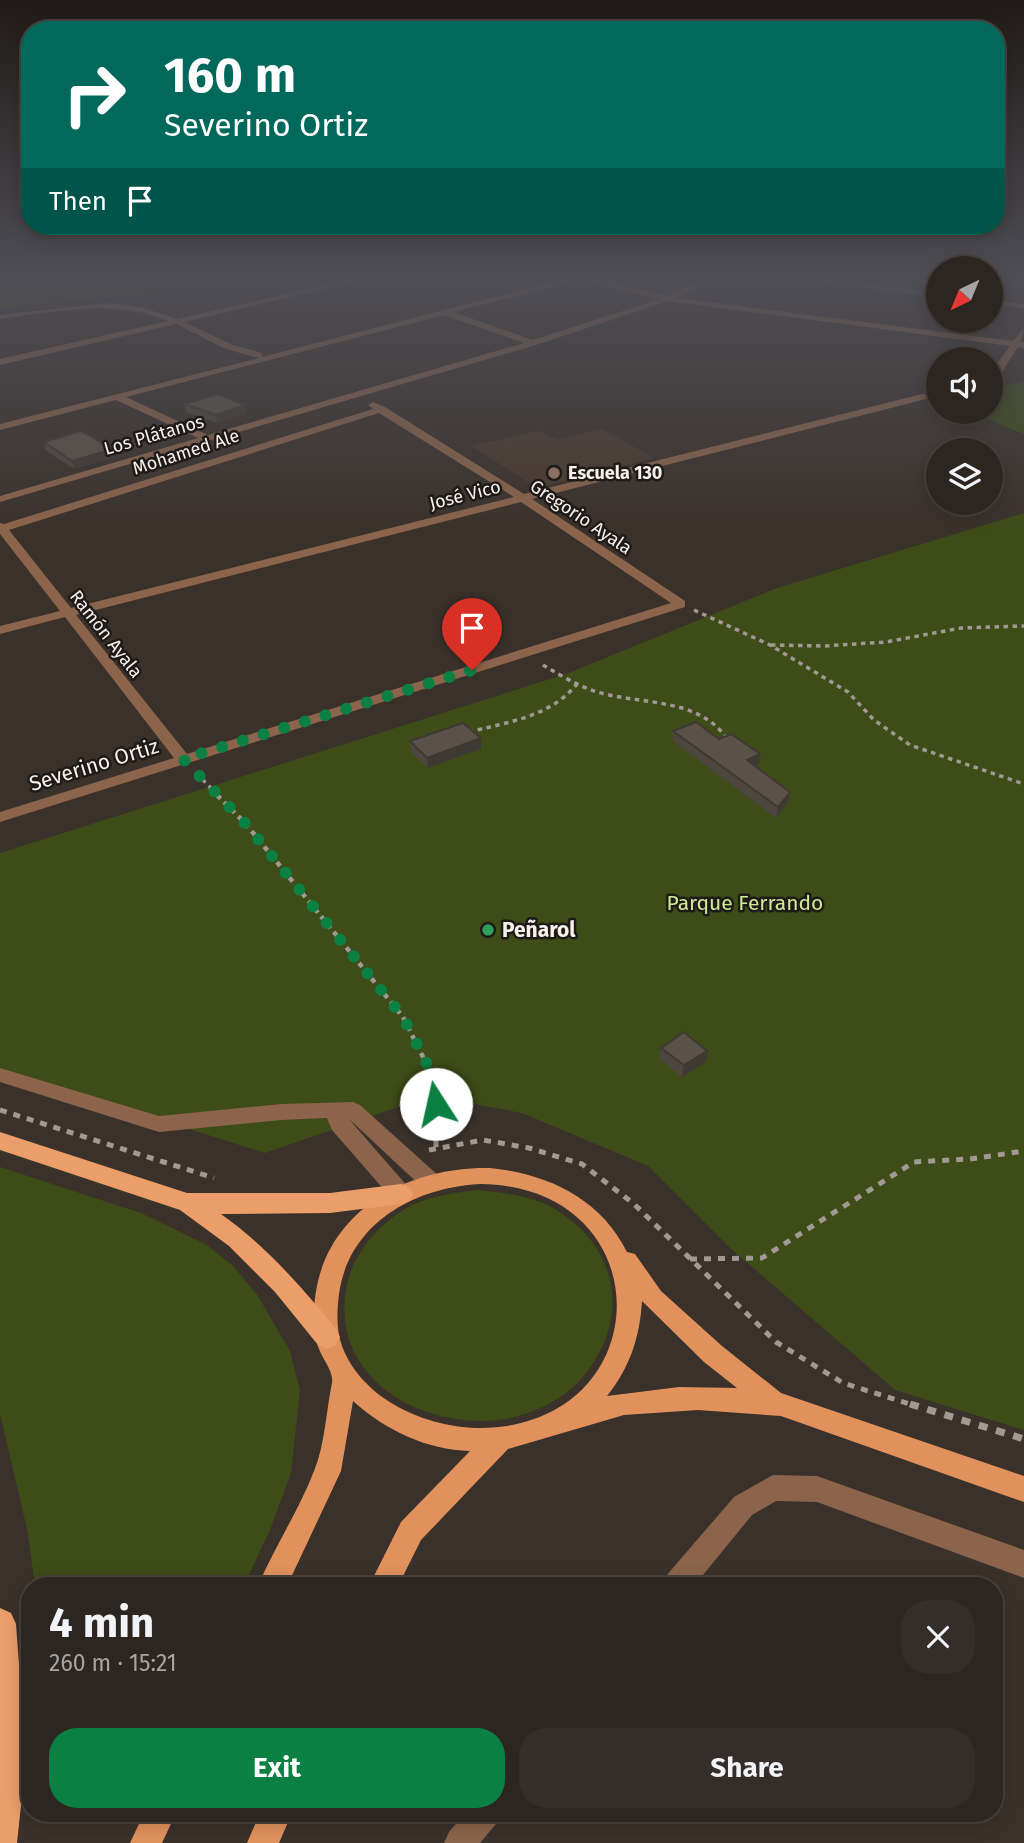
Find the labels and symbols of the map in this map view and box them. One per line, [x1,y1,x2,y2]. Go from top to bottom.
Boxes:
north arrow [926,256,1003,332]
street label: Los Plátanos [101,410,207,460]
street label: Mohamed Ale [130,424,242,480]
place label: Escuela 130 [568,462,662,484]
marker: Escuela 130 [546,465,562,481]
street label: Gregorio Ayala [526,475,636,559]
street label: José Vico [427,476,503,514]
street label: Ramón Ayala [65,586,147,682]
pin [442,598,502,670]
street label: Severino Ortiz [26,733,162,797]
park label: Parque Ferrando [667,890,823,916]
place label: Peñarol [502,917,576,943]
marker: Peñarol [480,922,496,938]
position arrow [399,1067,473,1141]

